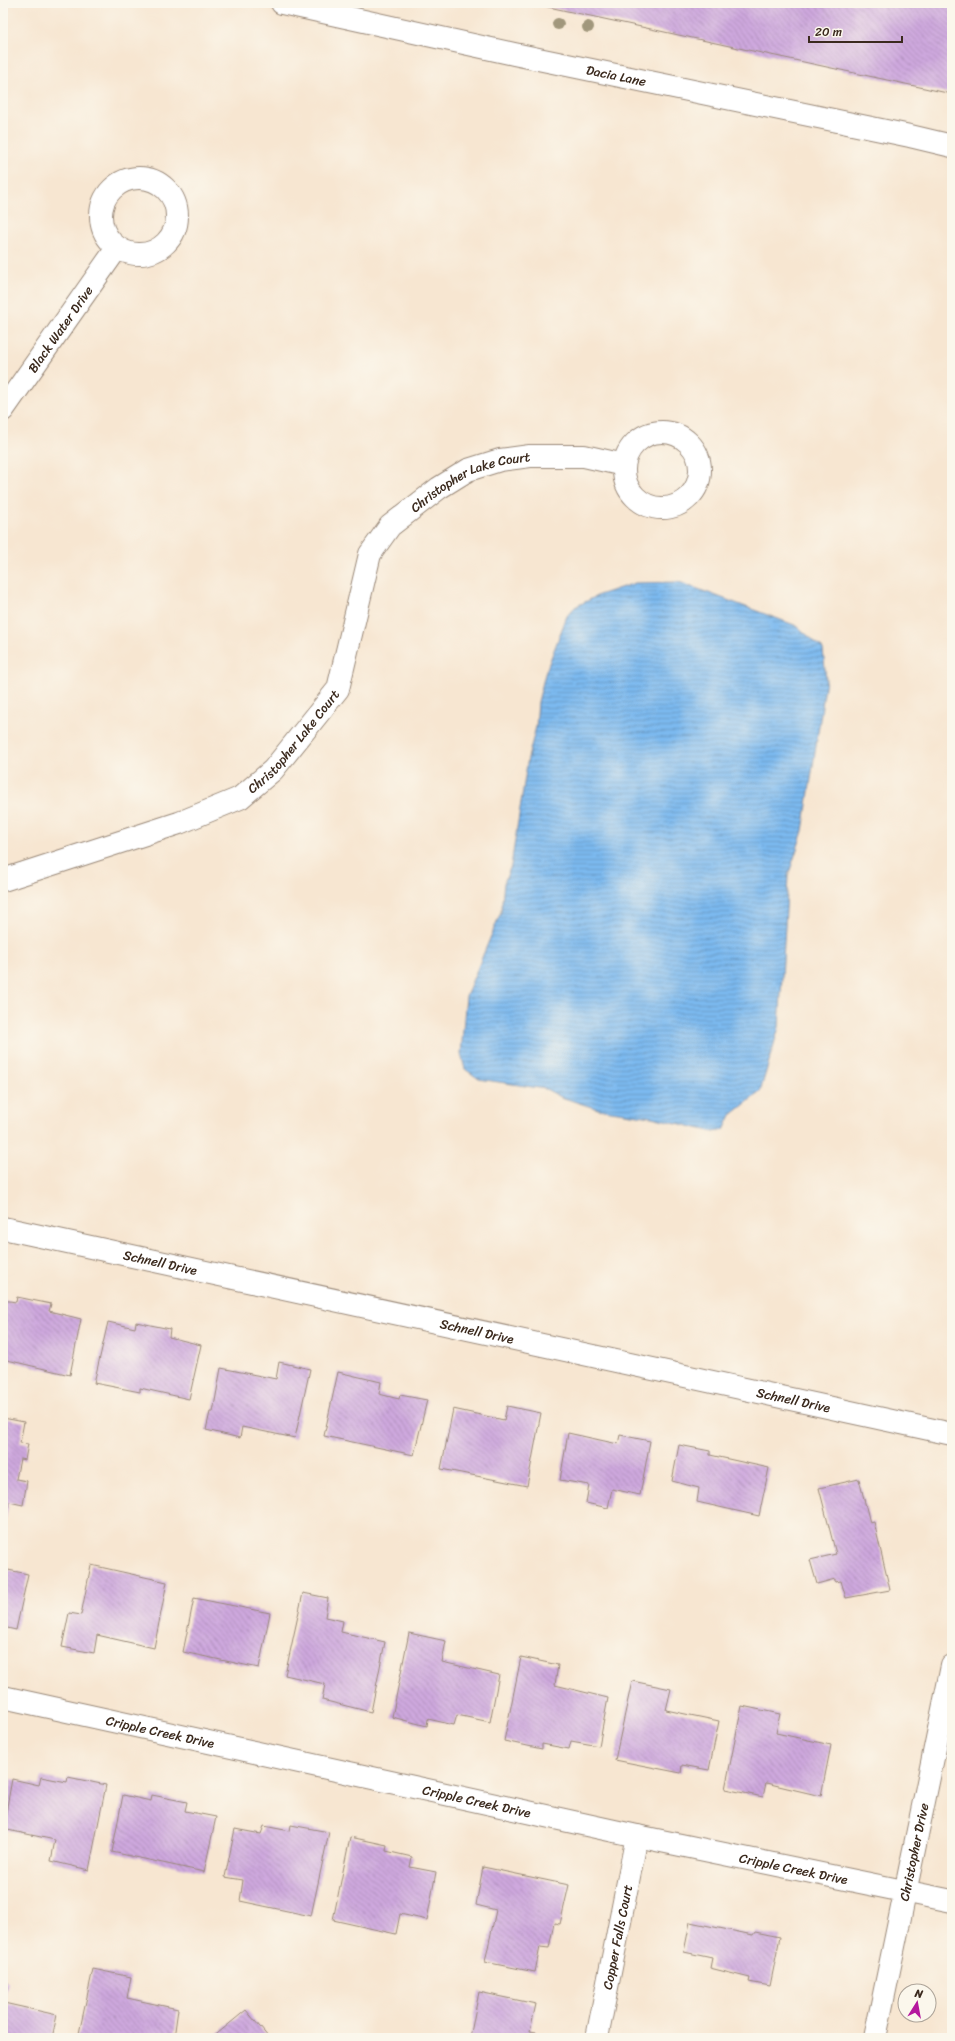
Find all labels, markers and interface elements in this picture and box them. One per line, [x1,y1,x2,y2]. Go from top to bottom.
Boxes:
scale bar [809,18,902,44]
text: 20 m [815,21,842,43]
street label: Dacia Lane [584,58,649,93]
street label: Black Water Drive [21,280,99,377]
street label: Christopher Lake Court [405,445,532,518]
street label: Christopher Lake Court [242,684,345,799]
street label: Schnell Drive [121,1243,199,1281]
street label: Schnell Drive [438,1312,516,1350]
street label: Schnell Drive [754,1380,833,1419]
street label: Cripple Creek Drive [104,1708,217,1755]
street label: Cripple Creek Drive [420,1778,533,1824]
street label: Christopher Drive [892,1801,935,1903]
street label: Cripple Creek Drive [737,1846,850,1891]
street label: Copper Falls Court [595,1882,639,1991]
north arrow [897,1983,937,2023]
text: N [912,1983,925,2004]

